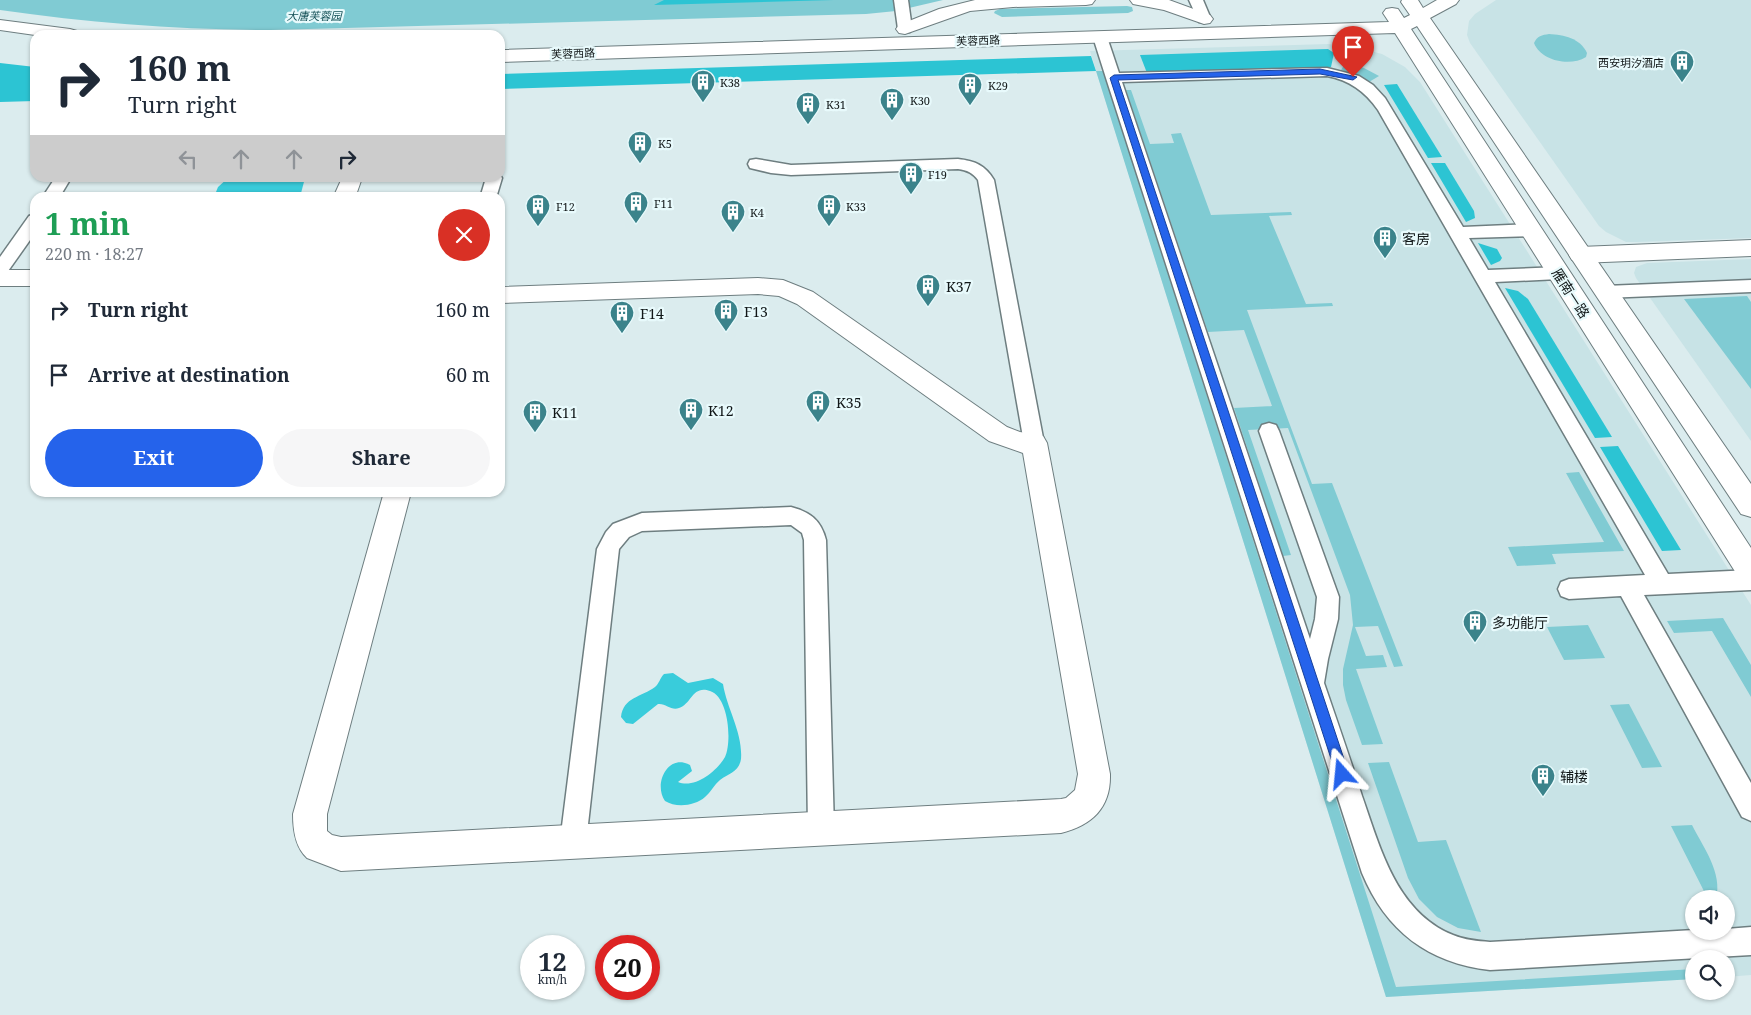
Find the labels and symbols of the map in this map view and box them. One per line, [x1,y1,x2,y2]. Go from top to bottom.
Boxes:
park label: 大唐芙蓉园 [287,8,343,23]
pin [1332,26,1374,77]
street label: 芙蓉西路 [956,32,1000,48]
street label: 芙蓉西路 [551,45,595,61]
building icon: 西安玥汐酒店 [1669,49,1695,83]
place label: 西安玥汐酒店 [1598,55,1664,70]
building icon: K38 [690,69,716,103]
building icon: K29 [957,72,983,106]
place label: K38 [720,75,740,90]
place label: K29 [988,78,1008,93]
building icon: K30 [879,87,905,121]
building icon: K31 [795,91,821,125]
place label: K30 [910,93,930,108]
place label: K31 [826,97,846,112]
building icon: K5 [627,130,653,164]
place label: K5 [658,136,672,151]
building icon: F19 [898,161,924,195]
place label: F19 [928,167,947,182]
building icon: F11 [623,190,649,224]
building icon: F12 [525,193,551,227]
building icon: K33 [816,193,842,227]
place label: F11 [654,196,673,211]
place label: F12 [556,199,575,214]
building icon: K4 [720,199,746,233]
place label: K33 [846,199,866,214]
place label: K4 [750,205,764,220]
building icon: 客房 [1372,225,1398,259]
place label: 客房 [1402,229,1430,248]
street label: 雁南一路 [1548,264,1594,322]
building icon: K37 [915,273,941,307]
place label: K37 [946,277,972,296]
building icon: F13 [713,298,739,332]
building icon: F14 [609,300,635,334]
place label: F13 [744,302,768,321]
place label: F14 [640,304,664,323]
building icon: K35 [805,389,831,423]
place label: K35 [836,393,861,412]
building icon: K12 [678,397,704,431]
building icon: K11 [522,399,548,433]
place label: K12 [708,401,733,420]
place label: K11 [552,403,577,422]
building icon: 多功能厅 [1462,609,1488,643]
place label: 多功能厅 [1492,613,1548,632]
position arrow [1315,747,1367,799]
building icon: 辅楼 [1530,763,1556,797]
place label: 辅楼 [1560,767,1588,786]
speed limit sign: 20 [595,935,660,1000]

